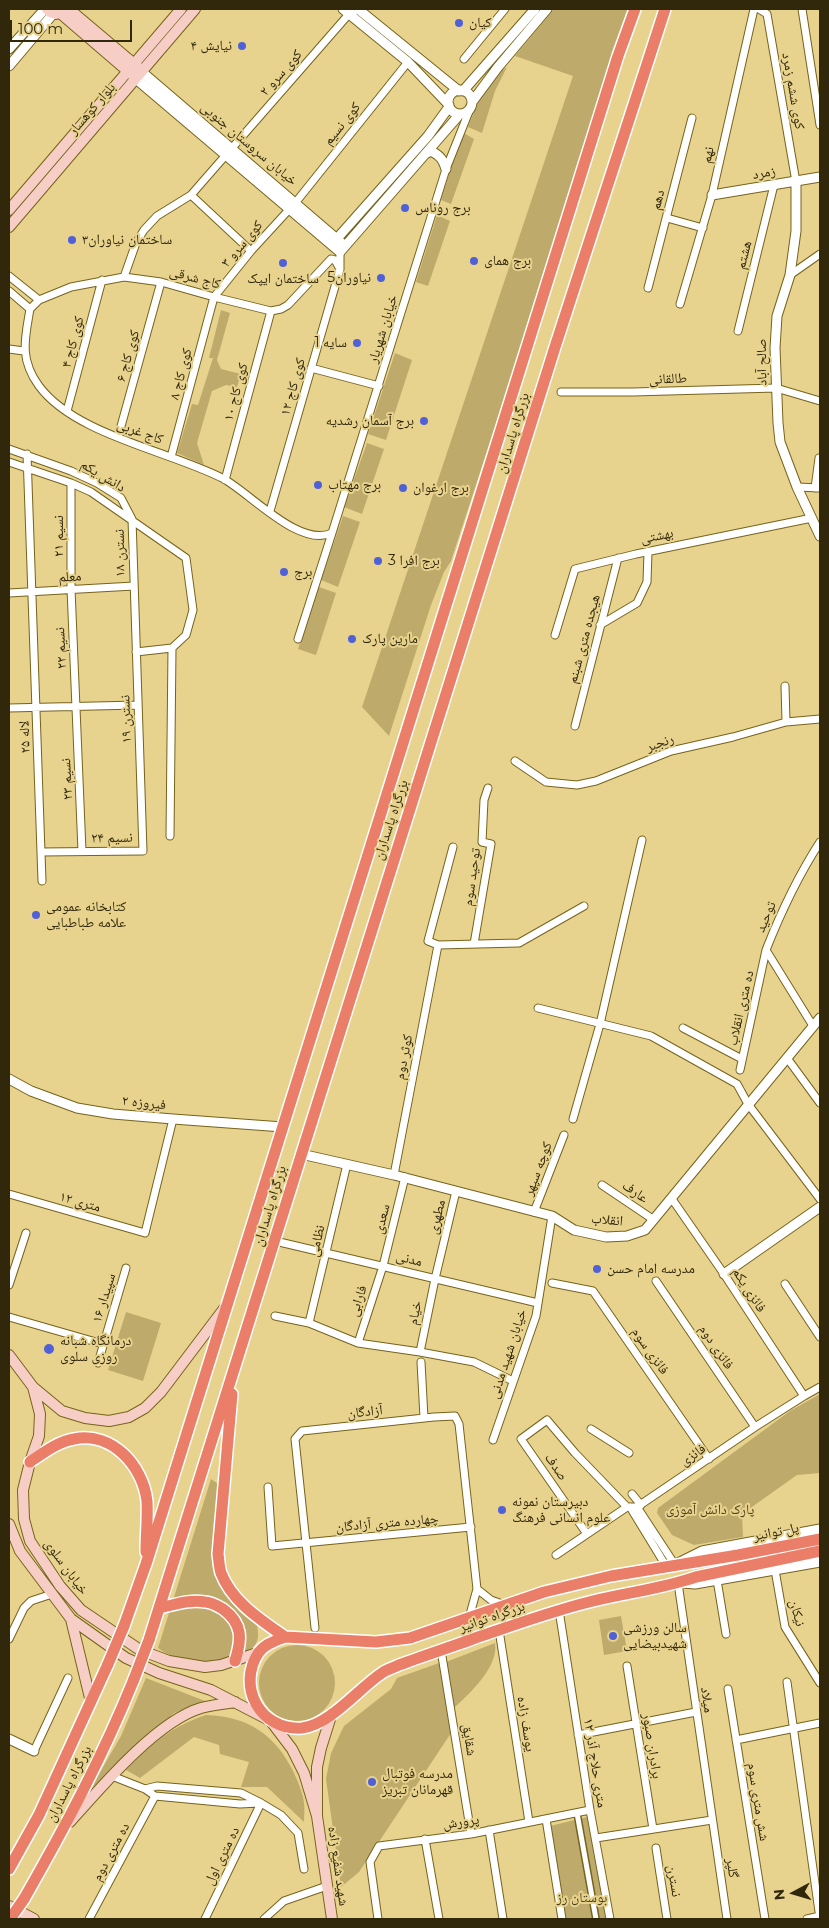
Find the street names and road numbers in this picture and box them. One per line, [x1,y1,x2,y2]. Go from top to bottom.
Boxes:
street label: کوی سرو ۲ [256,46,306,100]
street label: کوی ششم زمرد [778,51,808,131]
street label: بلوار کوهسار [65,79,119,139]
street label: خیابان سروستان جنوبی [197,99,301,189]
street label: کوی نسیم [320,99,364,149]
street label: نهم [698,145,718,165]
street label: زمرد [751,163,777,183]
street label: دهم [647,188,669,212]
street label: کوی سرو ۳ [218,217,266,271]
street label: هشتم [732,239,756,271]
street label: کاج شرقی [168,263,222,293]
street label: خیابان شهریار [365,293,401,365]
street label: کوی کاج ۴ [58,314,88,370]
street label: کوی کاج ۶ [113,328,143,384]
street label: صالح آباد [753,338,771,386]
street label: کوی کاج ۸ [166,346,196,402]
street label: کوی کاج ۱۲ [277,356,309,418]
street label: کوی کاج ۱۰ [220,361,252,423]
street label: طالقانی [649,370,687,388]
street label: بزرگراه پاسداران [493,391,533,475]
street label: کاج غربی [115,416,165,448]
street label: دانش یکم [77,456,129,496]
street label: نسیم ۲۱ [51,515,67,557]
street label: بهشتی [639,525,675,547]
street label: نسترن ۱۸ [111,529,129,577]
street label: معلم [58,568,82,586]
street label: هیجده متری شبنم [564,593,604,685]
street label: نسیم ۲۲ [52,627,70,669]
street label: نسترن ۱۹ [117,695,135,743]
street label: لاله ۲۵ [16,720,34,754]
street label: رنجبر [644,730,676,756]
street label: نسیم ۲۳ [58,758,76,800]
street label: بزرگراه پاسداران [370,778,412,862]
street label: نسیم ۲۴ [91,829,133,847]
street label: توحید سوم [460,847,484,907]
street label: توحید [752,899,780,935]
street label: ده متری انقلاب [724,969,758,1047]
street label: کوثر دوم [391,1033,417,1081]
street label: فیروزه ٢ [121,1092,167,1114]
street label: کوچه سپهر [520,1140,556,1198]
street label: بزرگراه پاسداران [250,1164,290,1248]
street label: عارف [619,1177,651,1207]
street label: ۱۲ متری [58,1188,102,1216]
street label: مطهری [425,1198,449,1236]
street label: سعدی [370,1202,394,1236]
street label: انقلاب [590,1210,624,1230]
street label: نظامی [305,1223,329,1259]
street label: مدنی [394,1248,424,1270]
street label: فائزی یکم [728,1265,770,1315]
street label: سپیدار ۱۶ [89,1271,119,1325]
street label: فارابی [345,1283,371,1319]
street label: خیام [404,1299,426,1327]
street label: خیابان شهید مدنی [486,1307,530,1401]
street label: فائزی دوم [695,1321,737,1373]
street label: فائزی سوم [628,1324,672,1378]
street label: آزادگان [347,1402,383,1422]
street label: فائزی [677,1440,709,1470]
street label: صدف [541,1450,571,1484]
street label: چهارده متری آزادگان [335,1510,439,1536]
street label: پل توانیر [752,1519,800,1545]
street label: خیابان سلوی [40,1536,92,1598]
street label: بزرگراه توانیر [457,1598,527,1636]
street label: نیکان [785,1598,809,1628]
street label: میلاد [697,1686,717,1714]
street label: یوسف زاده [513,1695,539,1753]
street label: برادران صبور [639,1712,665,1780]
street label: ۱۲ متری حلاج آذر [580,1717,610,1809]
street label: شقایق [458,1723,480,1757]
street label: بزرگراه پاسداران [43,1743,95,1825]
street label: شش متری سوم [744,1762,772,1842]
street label: پرورش [442,1811,480,1833]
street label: ده متری دوم [89,1820,133,1884]
street label: ده متری اول [201,1824,243,1888]
street label: شهید شفیع زاده [324,1825,352,1907]
street label: گلپر [722,1857,742,1879]
street label: نسترن [663,1864,685,1898]

